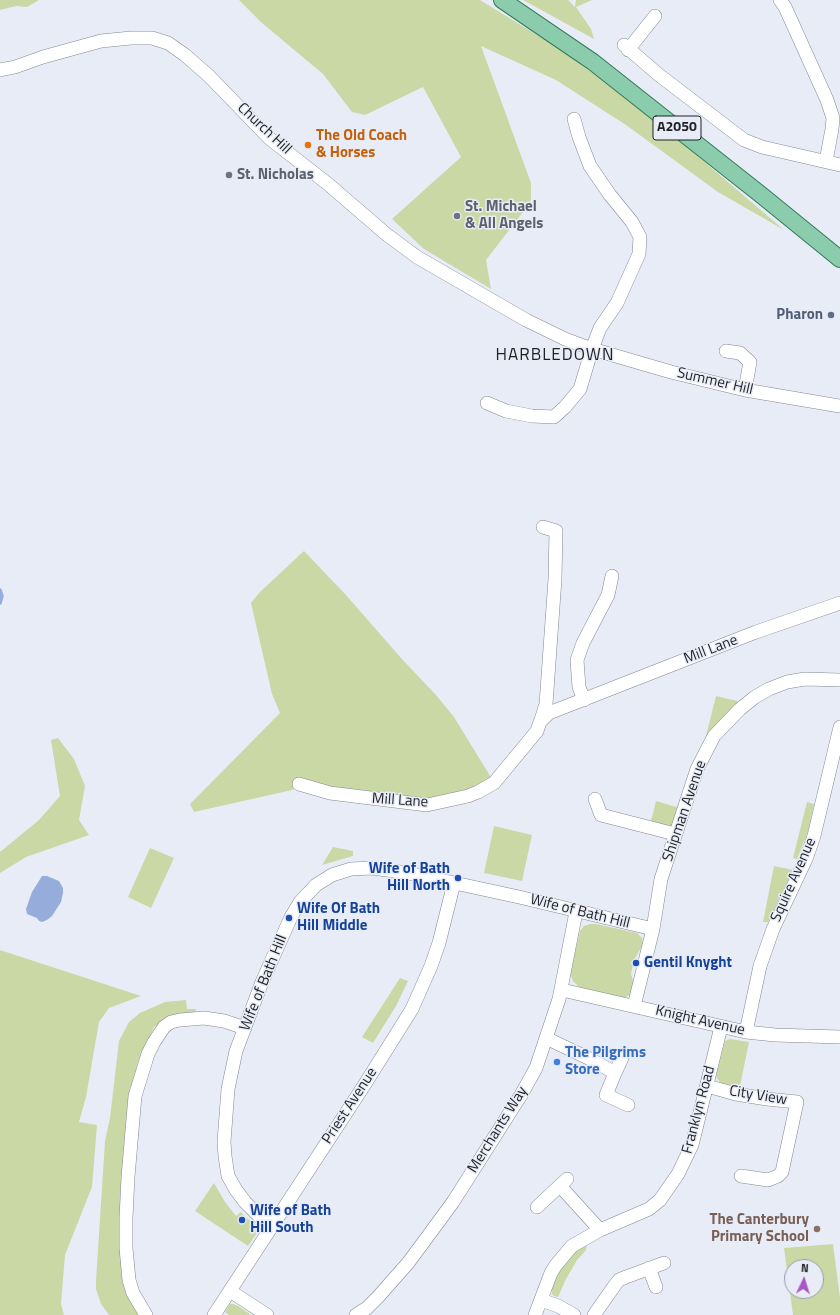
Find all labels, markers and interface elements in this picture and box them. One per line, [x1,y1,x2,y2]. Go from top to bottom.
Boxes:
street label: Church Hill [233,99,295,159]
road number: A2050 [653,116,701,140]
place label: The Old Coach & Horses [316,127,407,162]
marker: The Old Coach & Horses [303,140,313,150]
place label: St. Nicholas [237,166,314,184]
marker: St. Nicholas [224,170,234,180]
place label: St. Michael & All Angels [465,198,543,233]
marker: St. Michael & All Angels [452,211,462,221]
place label: Pharon [776,306,823,324]
marker: Pharon [826,310,836,320]
district label: HARBLEDOWN [496,346,614,366]
street label: Summer Hill [675,365,755,399]
street label: Mill Lane [681,631,741,669]
street label: Shipman Avenue [659,758,711,864]
street label: Mill Lane [371,790,429,812]
street label: Squire Avenue [767,835,821,925]
place label: Wife of Bath Hill North [369,860,450,895]
marker: Wife of Bath Hill North [453,873,463,883]
street label: Wife of Bath Hill [528,891,632,933]
place label: Wife Of Bath Hill Middle [297,900,380,935]
marker: Wife Of Bath Hill Middle [284,913,294,923]
street label: Wife of Bath Hill [237,932,291,1034]
place label: Gentil Knyght [644,954,732,972]
marker: Gentil Knyght [631,958,641,968]
street label: Knight Avenue [654,1002,746,1040]
place label: The Pilgrims Store [565,1044,646,1079]
marker: The Pilgrims Store [552,1057,562,1067]
street label: Priest Avenue [319,1064,381,1148]
street label: Franklyn Road [679,1064,719,1156]
street label: Merchants Way [464,1083,532,1177]
street label: City View [728,1083,788,1109]
place label: Wife of Bath Hill South [250,1202,331,1237]
place label: The Canterbury Primary School [710,1211,809,1246]
marker: Wife of Bath Hill South [237,1215,247,1225]
marker: The Canterbury Primary School [812,1224,822,1234]
north arrow [784,1259,824,1299]
text: N [800,1260,809,1276]

